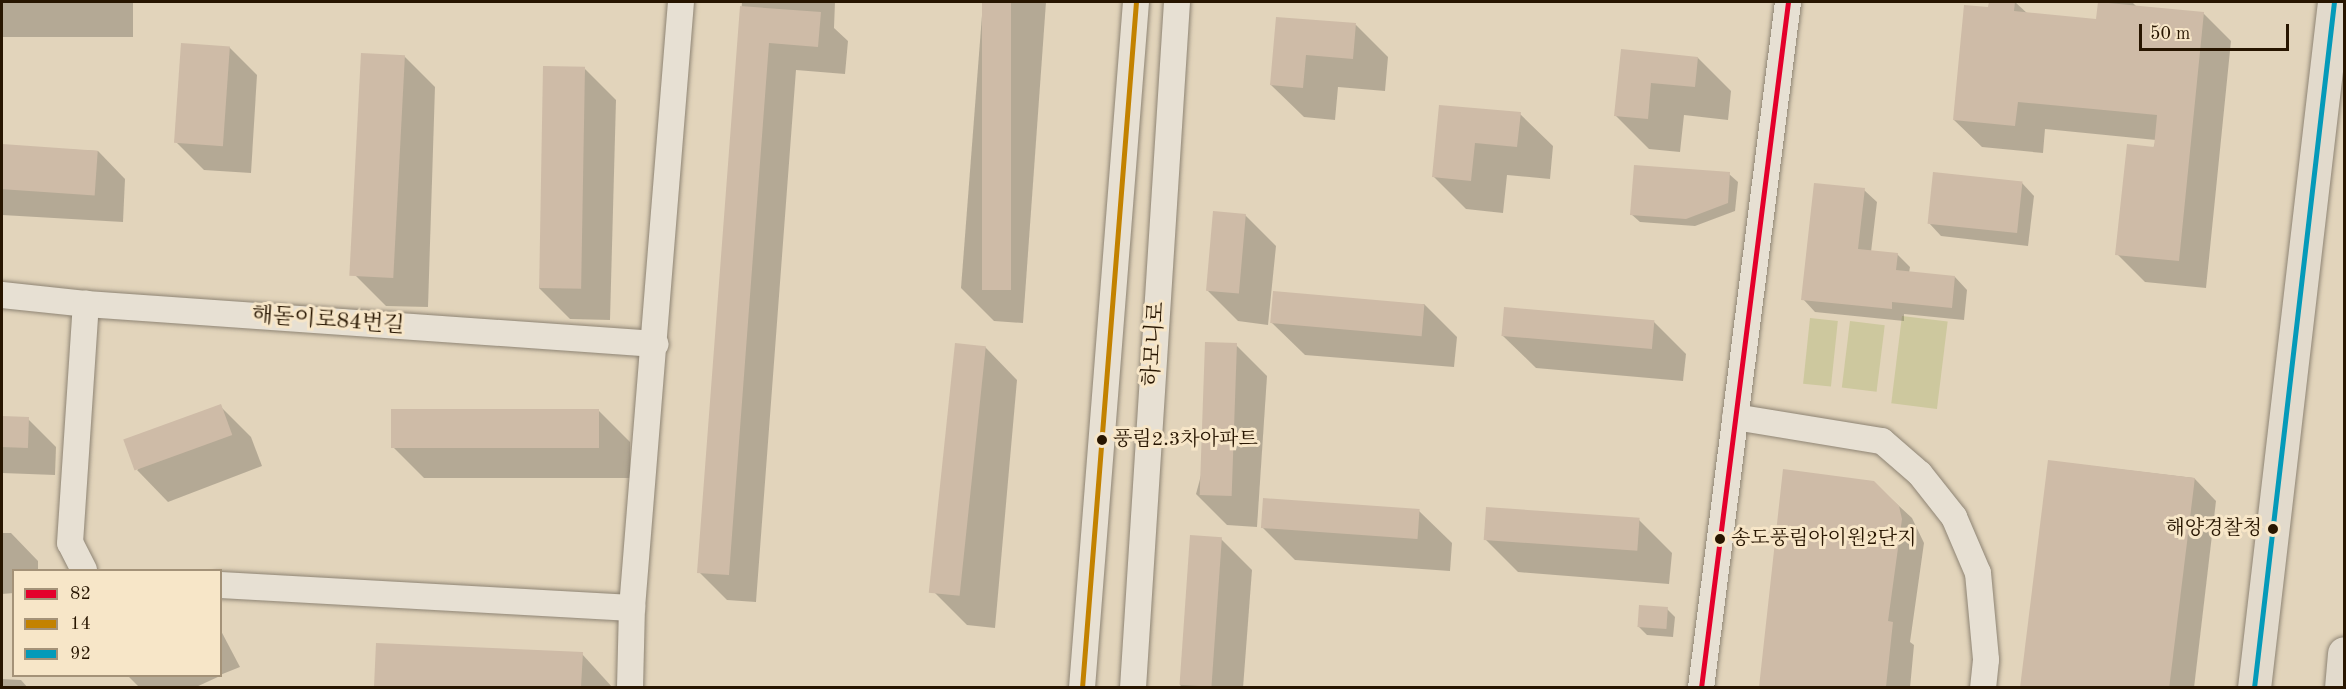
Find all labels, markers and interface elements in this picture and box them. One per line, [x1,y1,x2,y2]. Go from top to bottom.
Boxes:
scale bar [2142,12,2292,50]
text: 50 m [2150,25,2190,43]
street label: 하모니로 [1139,301,1171,387]
street label: 해돋이로84번길 [251,302,405,340]
place label: 풍림2.3차아파트 [1113,428,1258,452]
marker: 풍림2.3차아파트 [1096,434,1108,446]
place label: 해양경찰청 [2165,517,2262,541]
marker: 해양경찰청 [2267,523,2279,535]
place label: 송도풍림아이원2단지 [1731,527,1916,551]
marker: 송도풍림아이원2단지 [1714,533,1726,545]
legend [12,569,222,677]
text: 82 [70,585,91,603]
text: 14 [70,615,91,633]
text: 92 [70,645,91,663]

